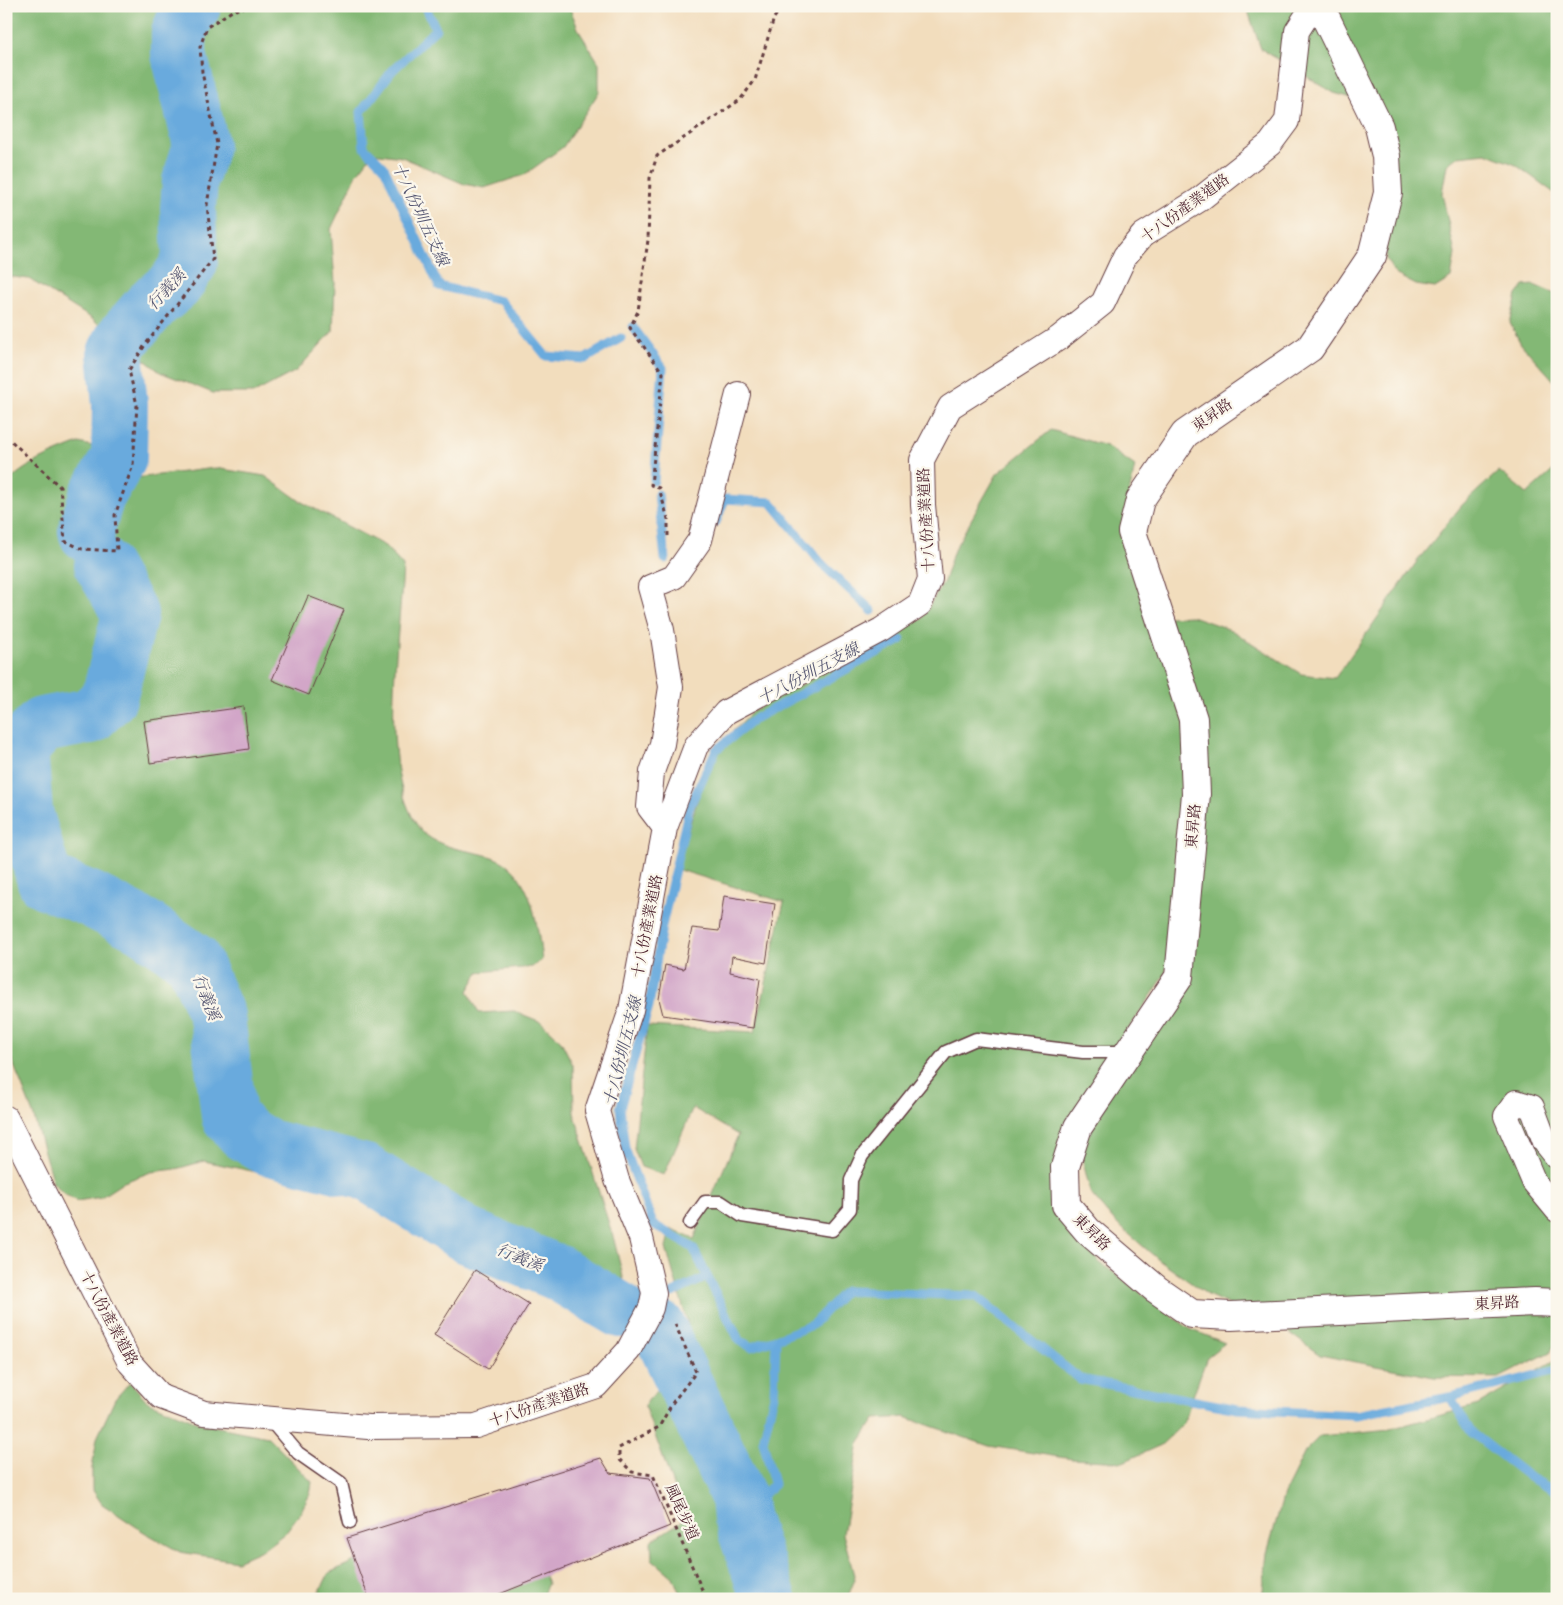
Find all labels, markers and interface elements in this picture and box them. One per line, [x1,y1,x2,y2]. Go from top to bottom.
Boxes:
water label: 十八份圳五支線 [387,159,454,271]
street label: 十八份產業道路 [1137,170,1233,247]
water label: 行義溪 [143,264,192,314]
street label: 東昇路 [1188,395,1236,436]
street label: 十八份產業道路 [914,467,939,573]
water label: 十八份圳五支線 [754,638,864,709]
street label: 東昇路 [1182,803,1205,849]
street label: 十八份產業道路 [628,873,667,979]
water label: 行義溪 [188,971,225,1025]
water label: 十八份圳五支線 [600,993,647,1108]
street label: 東昇路 [1069,1210,1114,1255]
water label: 行義溪 [494,1240,547,1277]
street label: 十八份產業道路 [76,1267,142,1369]
street label: 東昇路 [1474,1293,1520,1314]
street label: 十八份產業道路 [486,1379,592,1432]
street label: 風尾步道 [661,1481,702,1543]

